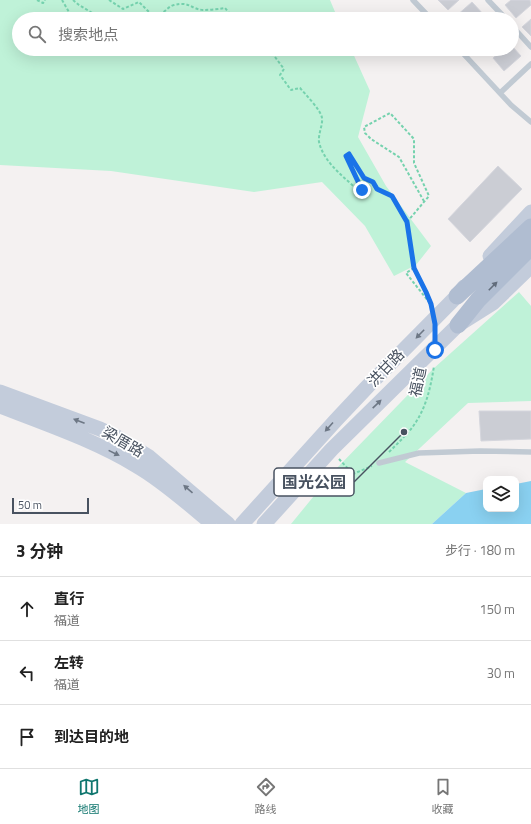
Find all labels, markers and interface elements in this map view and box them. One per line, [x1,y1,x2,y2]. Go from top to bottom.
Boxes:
search box [12,12,519,56]
icon: search [26,23,48,45]
text: 搜索地点 [58,23,118,46]
route end [353,181,371,199]
one-way arrow [488,281,498,291]
one-way arrow [415,329,424,339]
route start [426,341,444,359]
street label: 洪甘路 [362,343,410,392]
street label: 福道 [403,365,432,399]
one-way arrow [372,399,382,409]
one-way arrow [72,417,84,423]
street label: 梁厝路 [98,420,148,463]
one-way arrow [325,422,334,433]
one-way arrow [108,450,119,456]
callout: 国光公园 [274,468,354,496]
text: 国光公园 [282,470,346,494]
map controls [483,476,519,512]
button: layers [483,476,519,512]
one-way arrow [182,485,193,494]
scale bar [12,496,89,515]
text: 50 m [18,497,42,513]
text: 3 分钟 [16,538,63,564]
text: 步行 · 180 m [445,540,515,560]
text: 直行 [54,587,84,610]
icon: ahead [16,598,38,620]
text: 150 m [479,599,515,619]
text: 福道 [54,610,80,630]
text: 左转 [54,651,84,674]
icon: left [16,662,38,684]
text: 30 m [487,663,515,683]
text: 福道 [54,674,80,694]
text: 到达目的地 [54,725,129,748]
icon: arrive [16,726,38,748]
tab: 地图 [78,776,100,817]
tab: 路线 [255,776,277,817]
tab: 收藏 [432,776,454,817]

